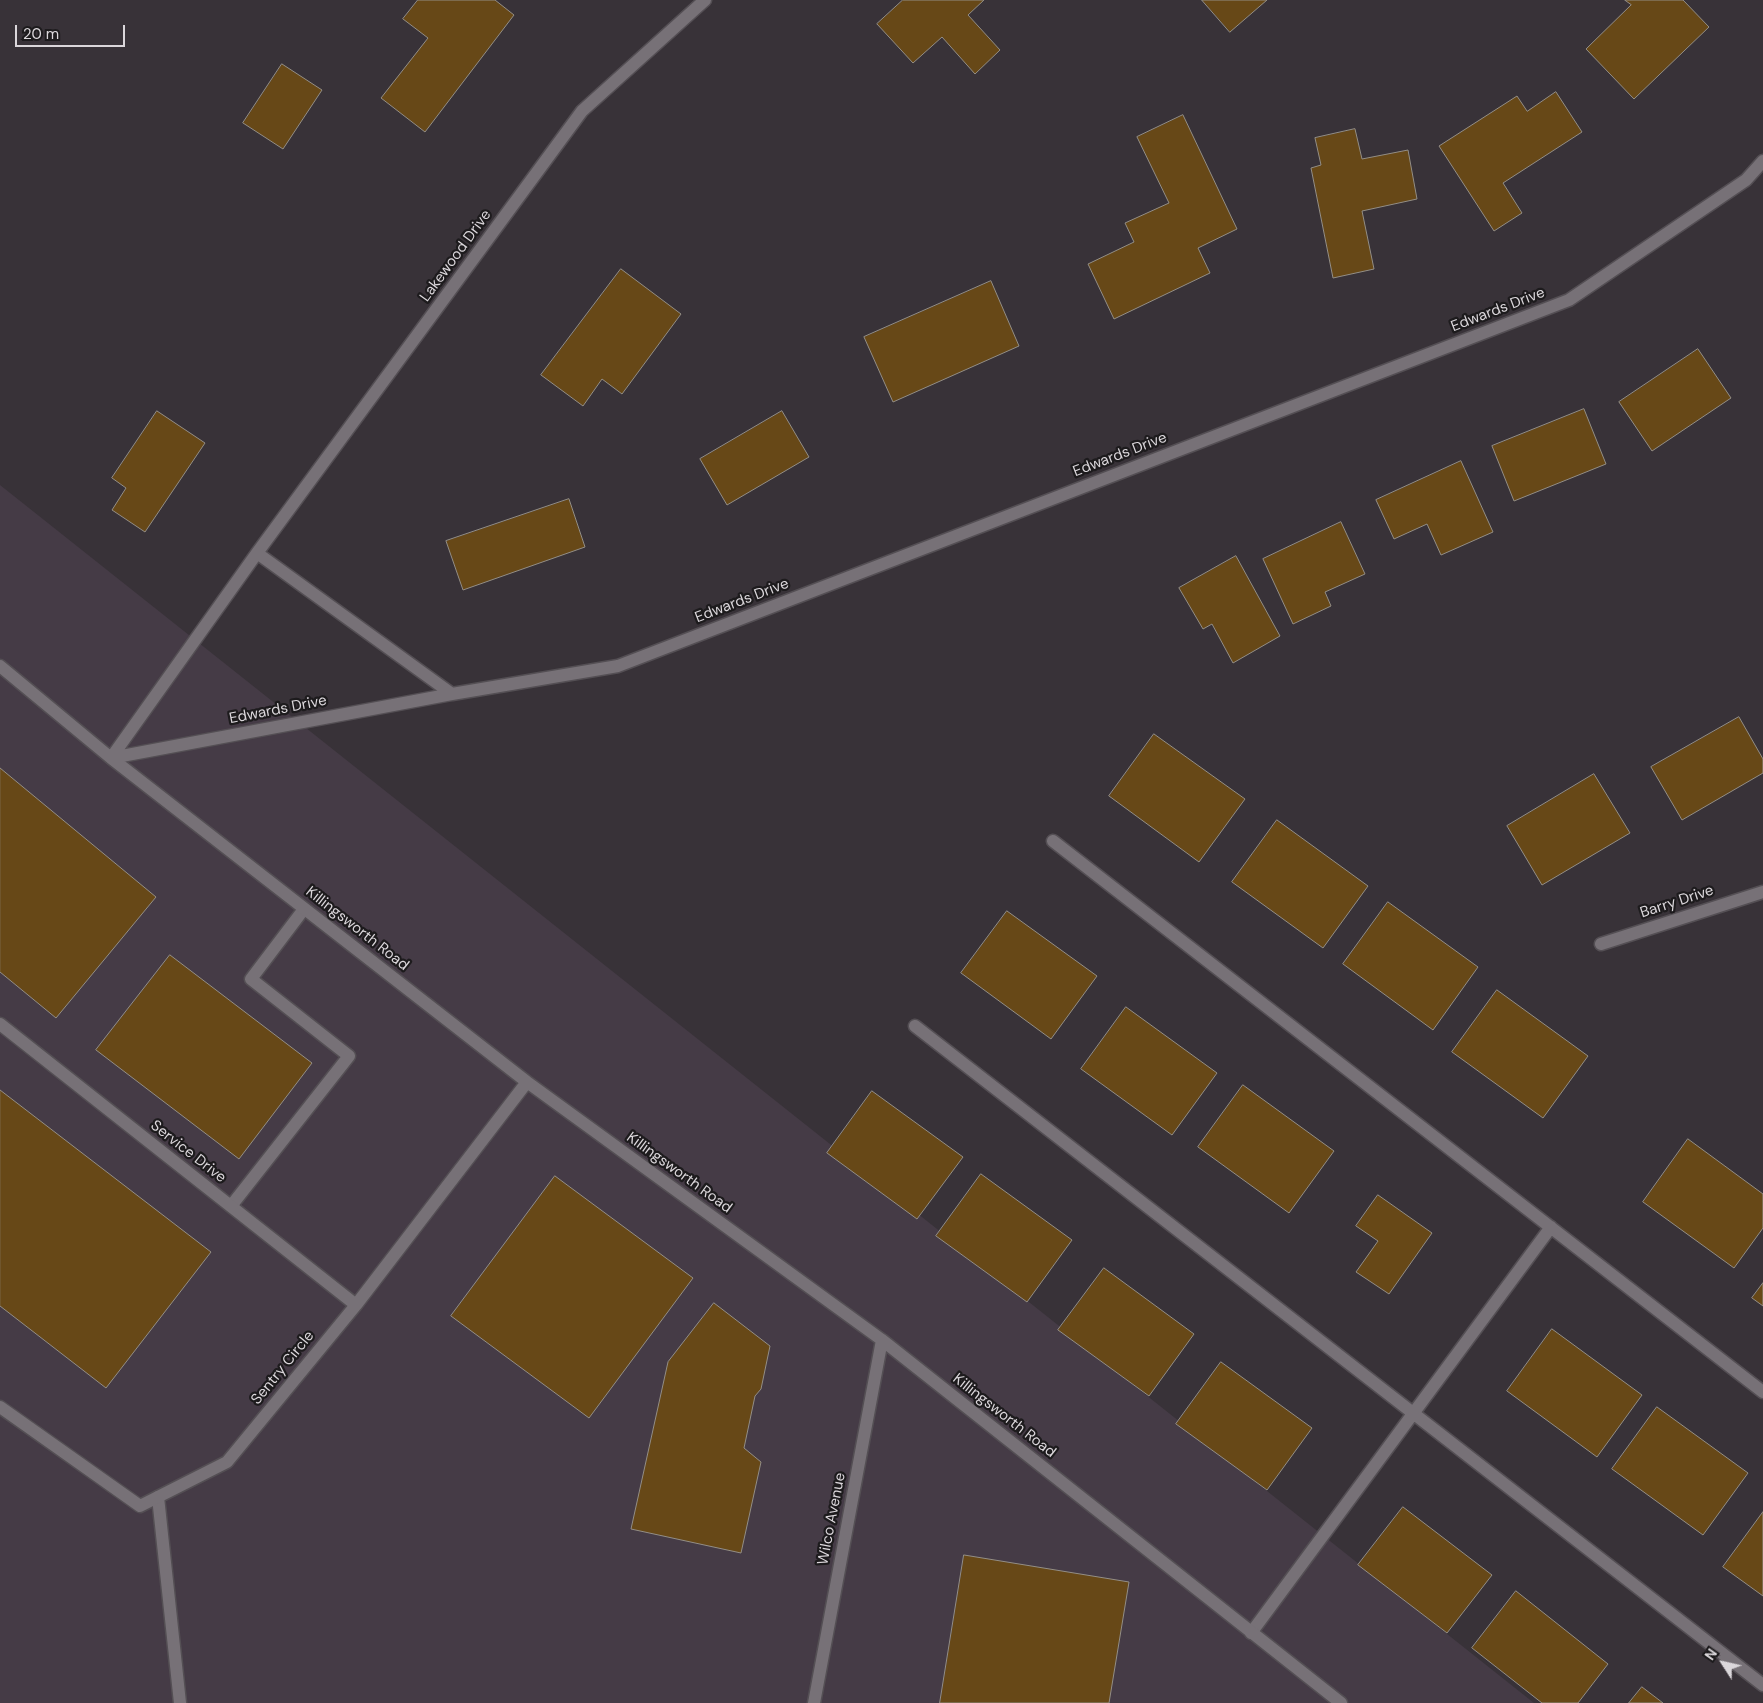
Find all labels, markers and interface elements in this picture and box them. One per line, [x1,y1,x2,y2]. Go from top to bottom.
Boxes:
scale bar [18,15,128,47]
text: 20 m [23,24,59,44]
street label: Lakewood Drive [417,207,495,305]
street label: Edwards Drive [1449,284,1547,336]
street label: Edwards Drive [1071,429,1169,481]
street label: Edwards Drive [693,575,791,627]
street label: Edwards Drive [228,692,328,728]
street label: Barry Drive [1638,882,1716,922]
street label: Killingsworth Road [302,883,412,975]
street label: Service Drive [147,1117,229,1187]
street label: Killingsworth Road [623,1129,735,1217]
street label: Sentry Circle [248,1327,318,1409]
street label: Killingsworth Road [949,1370,1059,1462]
street label: Wilco Avenue [814,1471,850,1567]
north arrow [1698,1638,1748,1688]
text: N [1700,1645,1721,1664]

